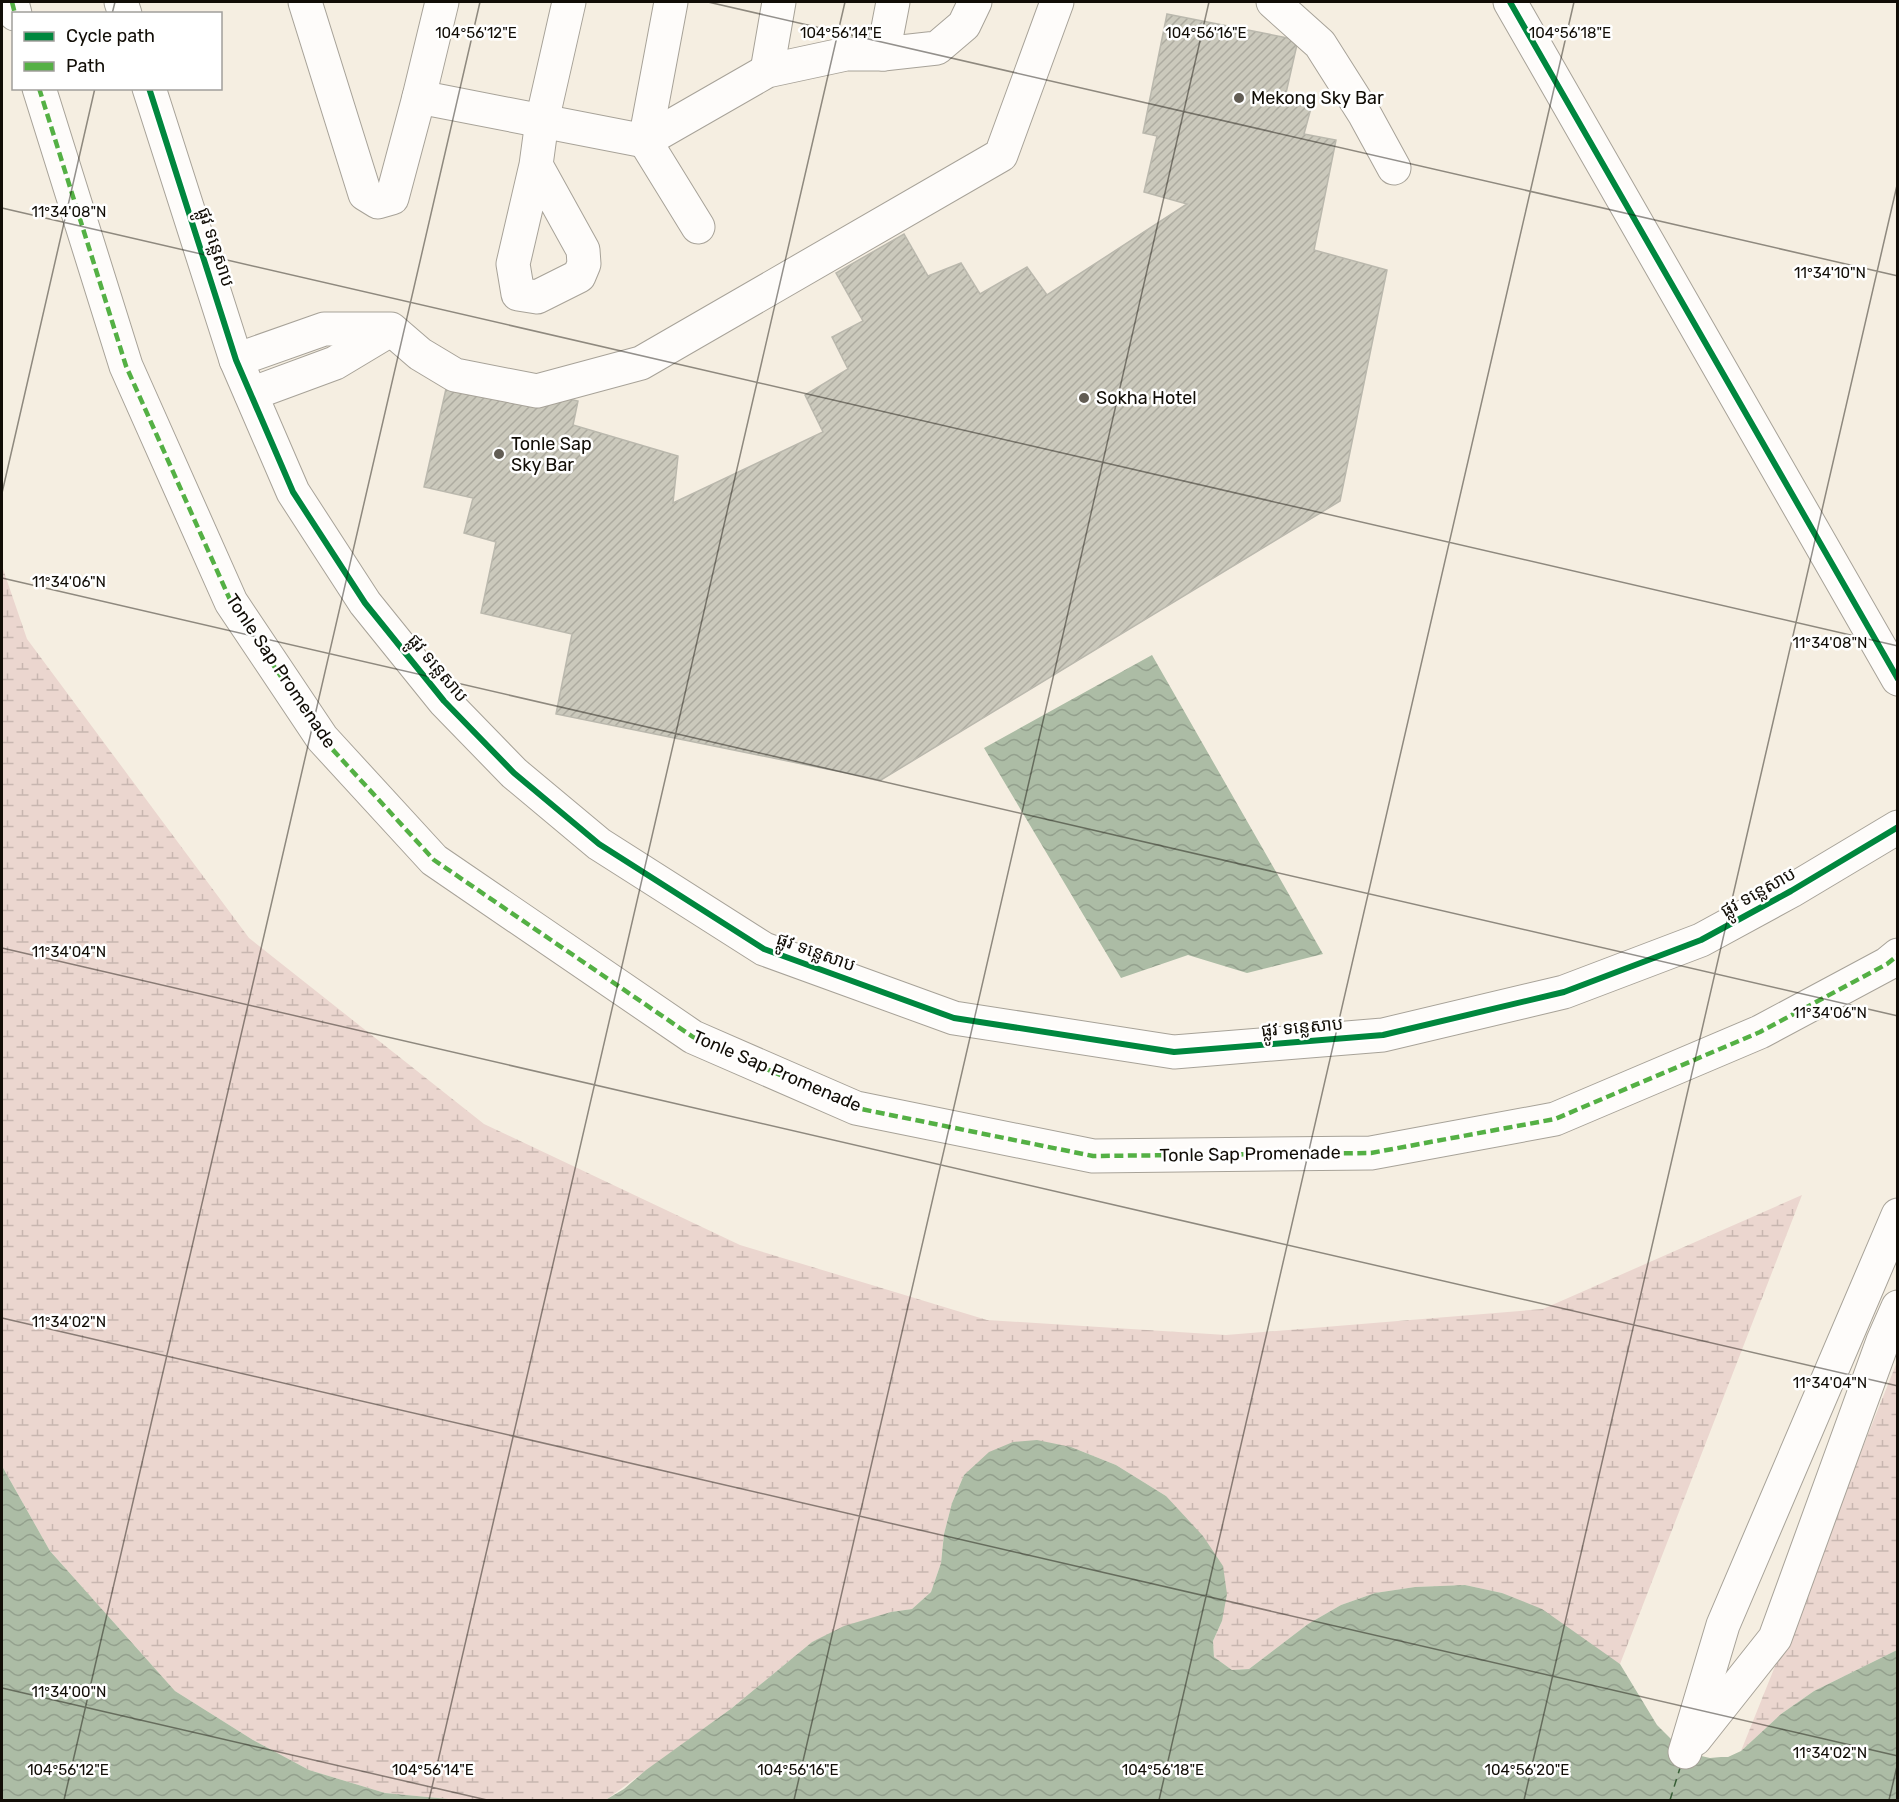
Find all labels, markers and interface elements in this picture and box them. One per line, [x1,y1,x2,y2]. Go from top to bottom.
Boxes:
legend [12,12,222,90]
text: 104°56'12"E [435,24,517,42]
text: 104°56'14"E [800,24,882,42]
text: 104°56'16"E [1165,24,1247,42]
text: 104°56'18"E [1529,24,1611,42]
text: Cycle path [66,25,155,47]
text: Path [66,55,105,77]
place label: Mekong Sky Bar [1251,87,1384,109]
marker: Mekong Sky Bar [1232,91,1246,105]
text: 11°34'08"N [31,203,107,221]
street label: ផ្លូវ ទន្លេសាប [188,204,239,291]
text: 11°34'10"N [1794,264,1866,282]
place label: Sokha Hotel [1096,387,1197,409]
marker: Sokha Hotel [1077,391,1091,405]
place label: Tonle Sap Sky Bar [511,433,592,476]
marker: Tonle Sap Sky Bar [492,447,506,461]
text: 11°34'06"N [32,573,106,591]
street label: Tonle Sap Promenade [221,590,341,752]
street label: ផ្លូវ ទន្លេសាប [399,629,473,710]
text: 11°34'08"N [1792,634,1868,652]
street label: ផ្លូវ ទន្លេសាប [1717,862,1802,926]
street label: ផ្លូវ ទន្លេសាប [772,928,858,981]
text: 11°34'04"N [32,943,106,961]
text: 11°34'06"N [1793,1004,1867,1022]
street label: ផ្លូវ ទន្លេសាប [1260,1012,1344,1047]
street label: Tonle Sap Promenade [689,1025,865,1117]
street label: Tonle Sap Promenade [1159,1141,1341,1167]
text: 11°34'02"N [32,1313,106,1331]
text: 11°34'04"N [1793,1374,1867,1392]
text: 11°34'00"N [31,1683,107,1701]
text: 11°34'02"N [1793,1744,1867,1762]
text: 104°56'12"E [27,1761,109,1779]
text: 104°56'14"E [392,1761,474,1779]
text: 104°56'16"E [757,1761,839,1779]
text: 104°56'18"E [1122,1761,1204,1779]
text: 104°56'20"E [1485,1761,1569,1779]

